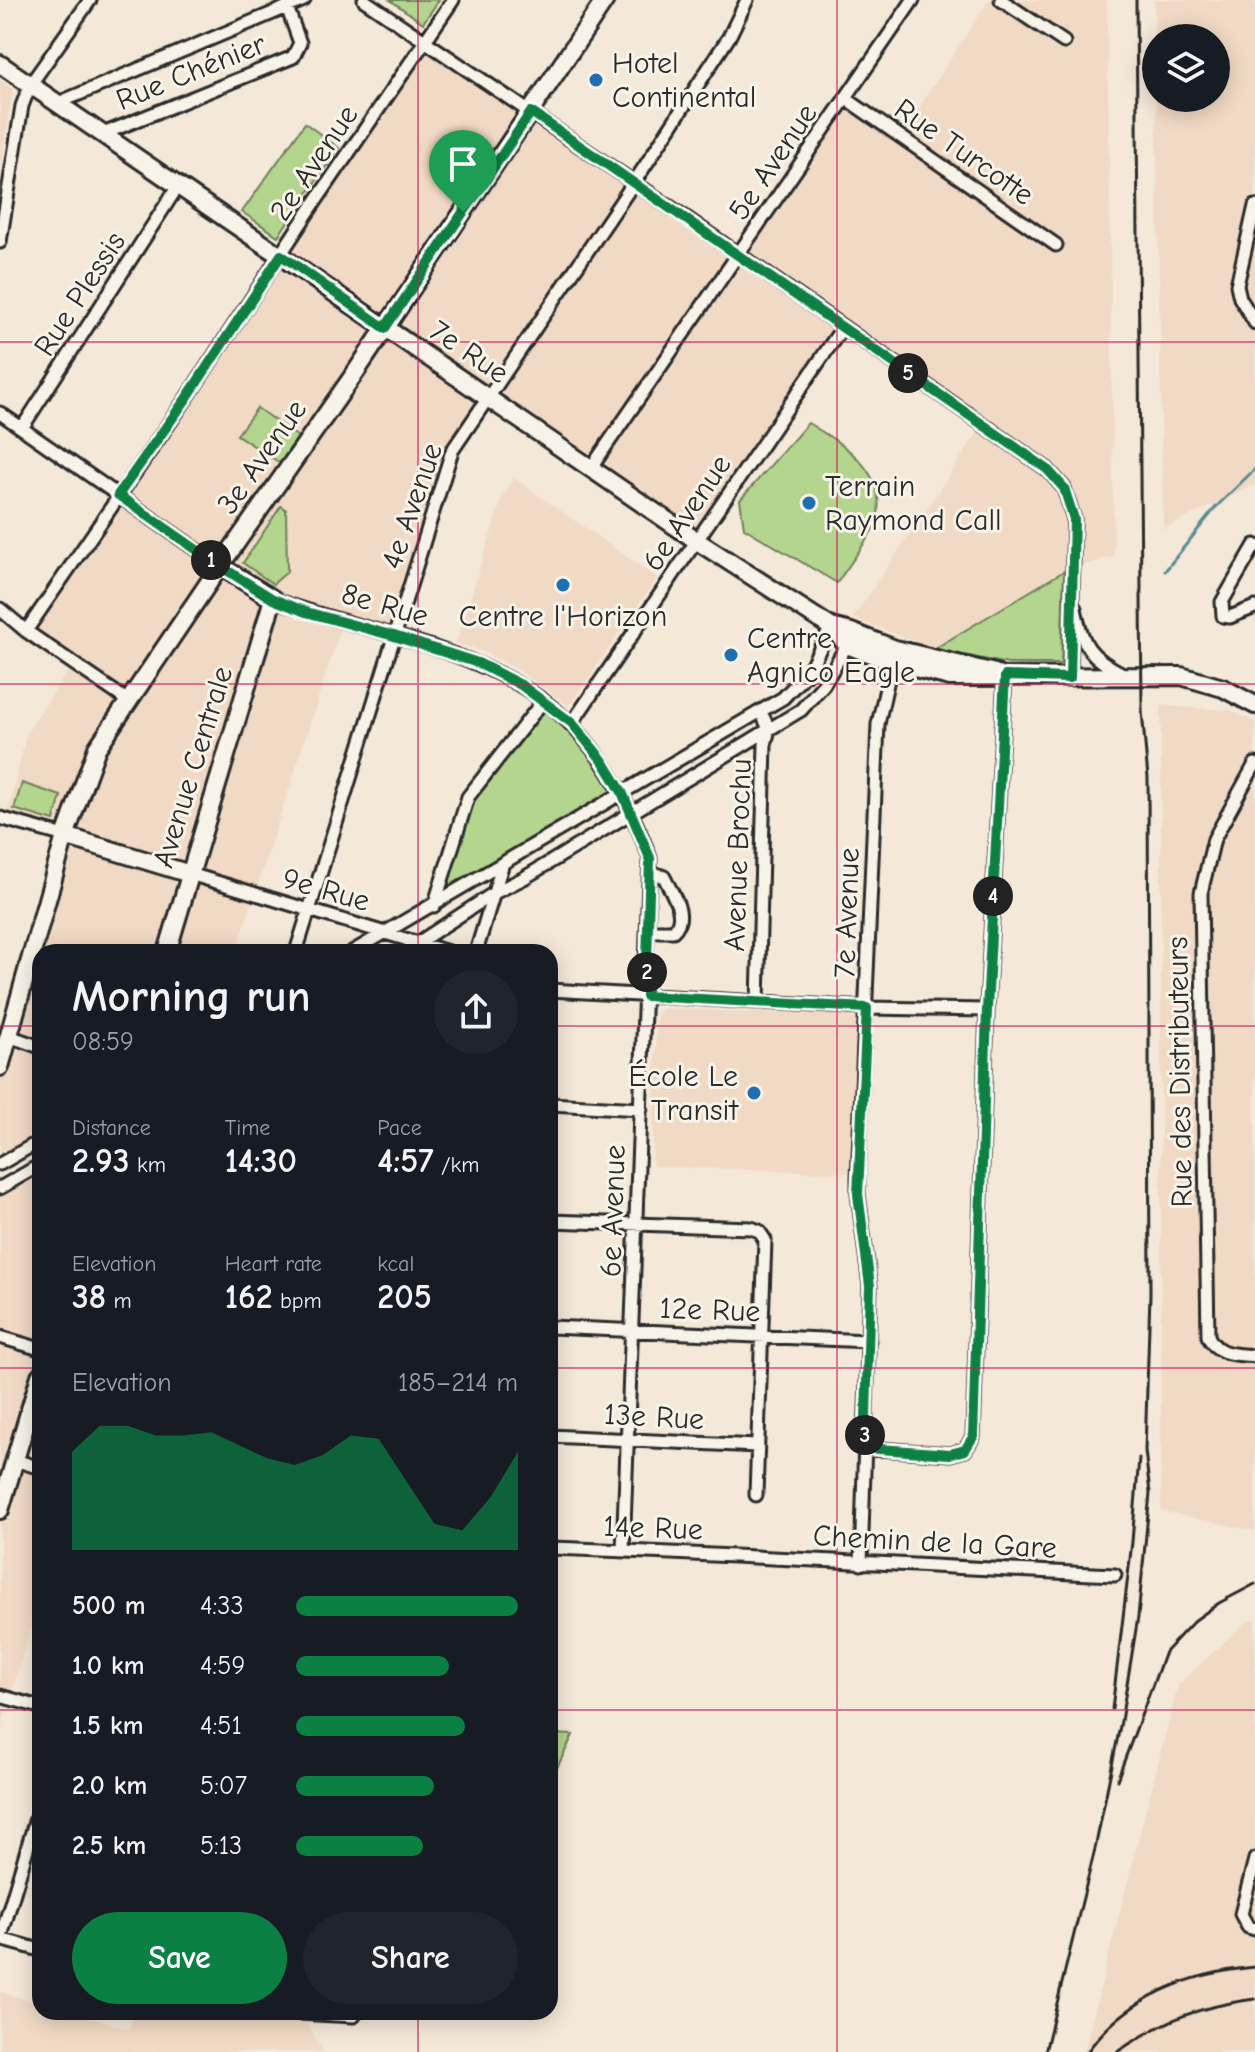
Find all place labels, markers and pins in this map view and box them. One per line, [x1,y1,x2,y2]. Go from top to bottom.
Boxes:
place label: Hotel Continental [612,46,756,115]
marker: Hotel Continental [587,71,605,89]
pin [429,130,497,212]
pin: 5 [888,353,928,393]
place label: Terrain Raymond Call [825,469,1002,538]
marker: Terrain Raymond Call [800,494,818,512]
pin: 1 [191,540,231,580]
marker: Centre l'Horizon [554,576,572,594]
place label: Centre l'Horizon [459,599,667,634]
place label: Centre Agnico Eagle [747,621,915,690]
marker: Centre Agnico Eagle [722,646,740,664]
pin: 4 [973,876,1013,916]
pin: 2 [627,952,667,992]
place label: École Le Transit [628,1059,739,1128]
marker: École Le Transit [745,1084,763,1102]
pin: 3 [845,1415,885,1455]

